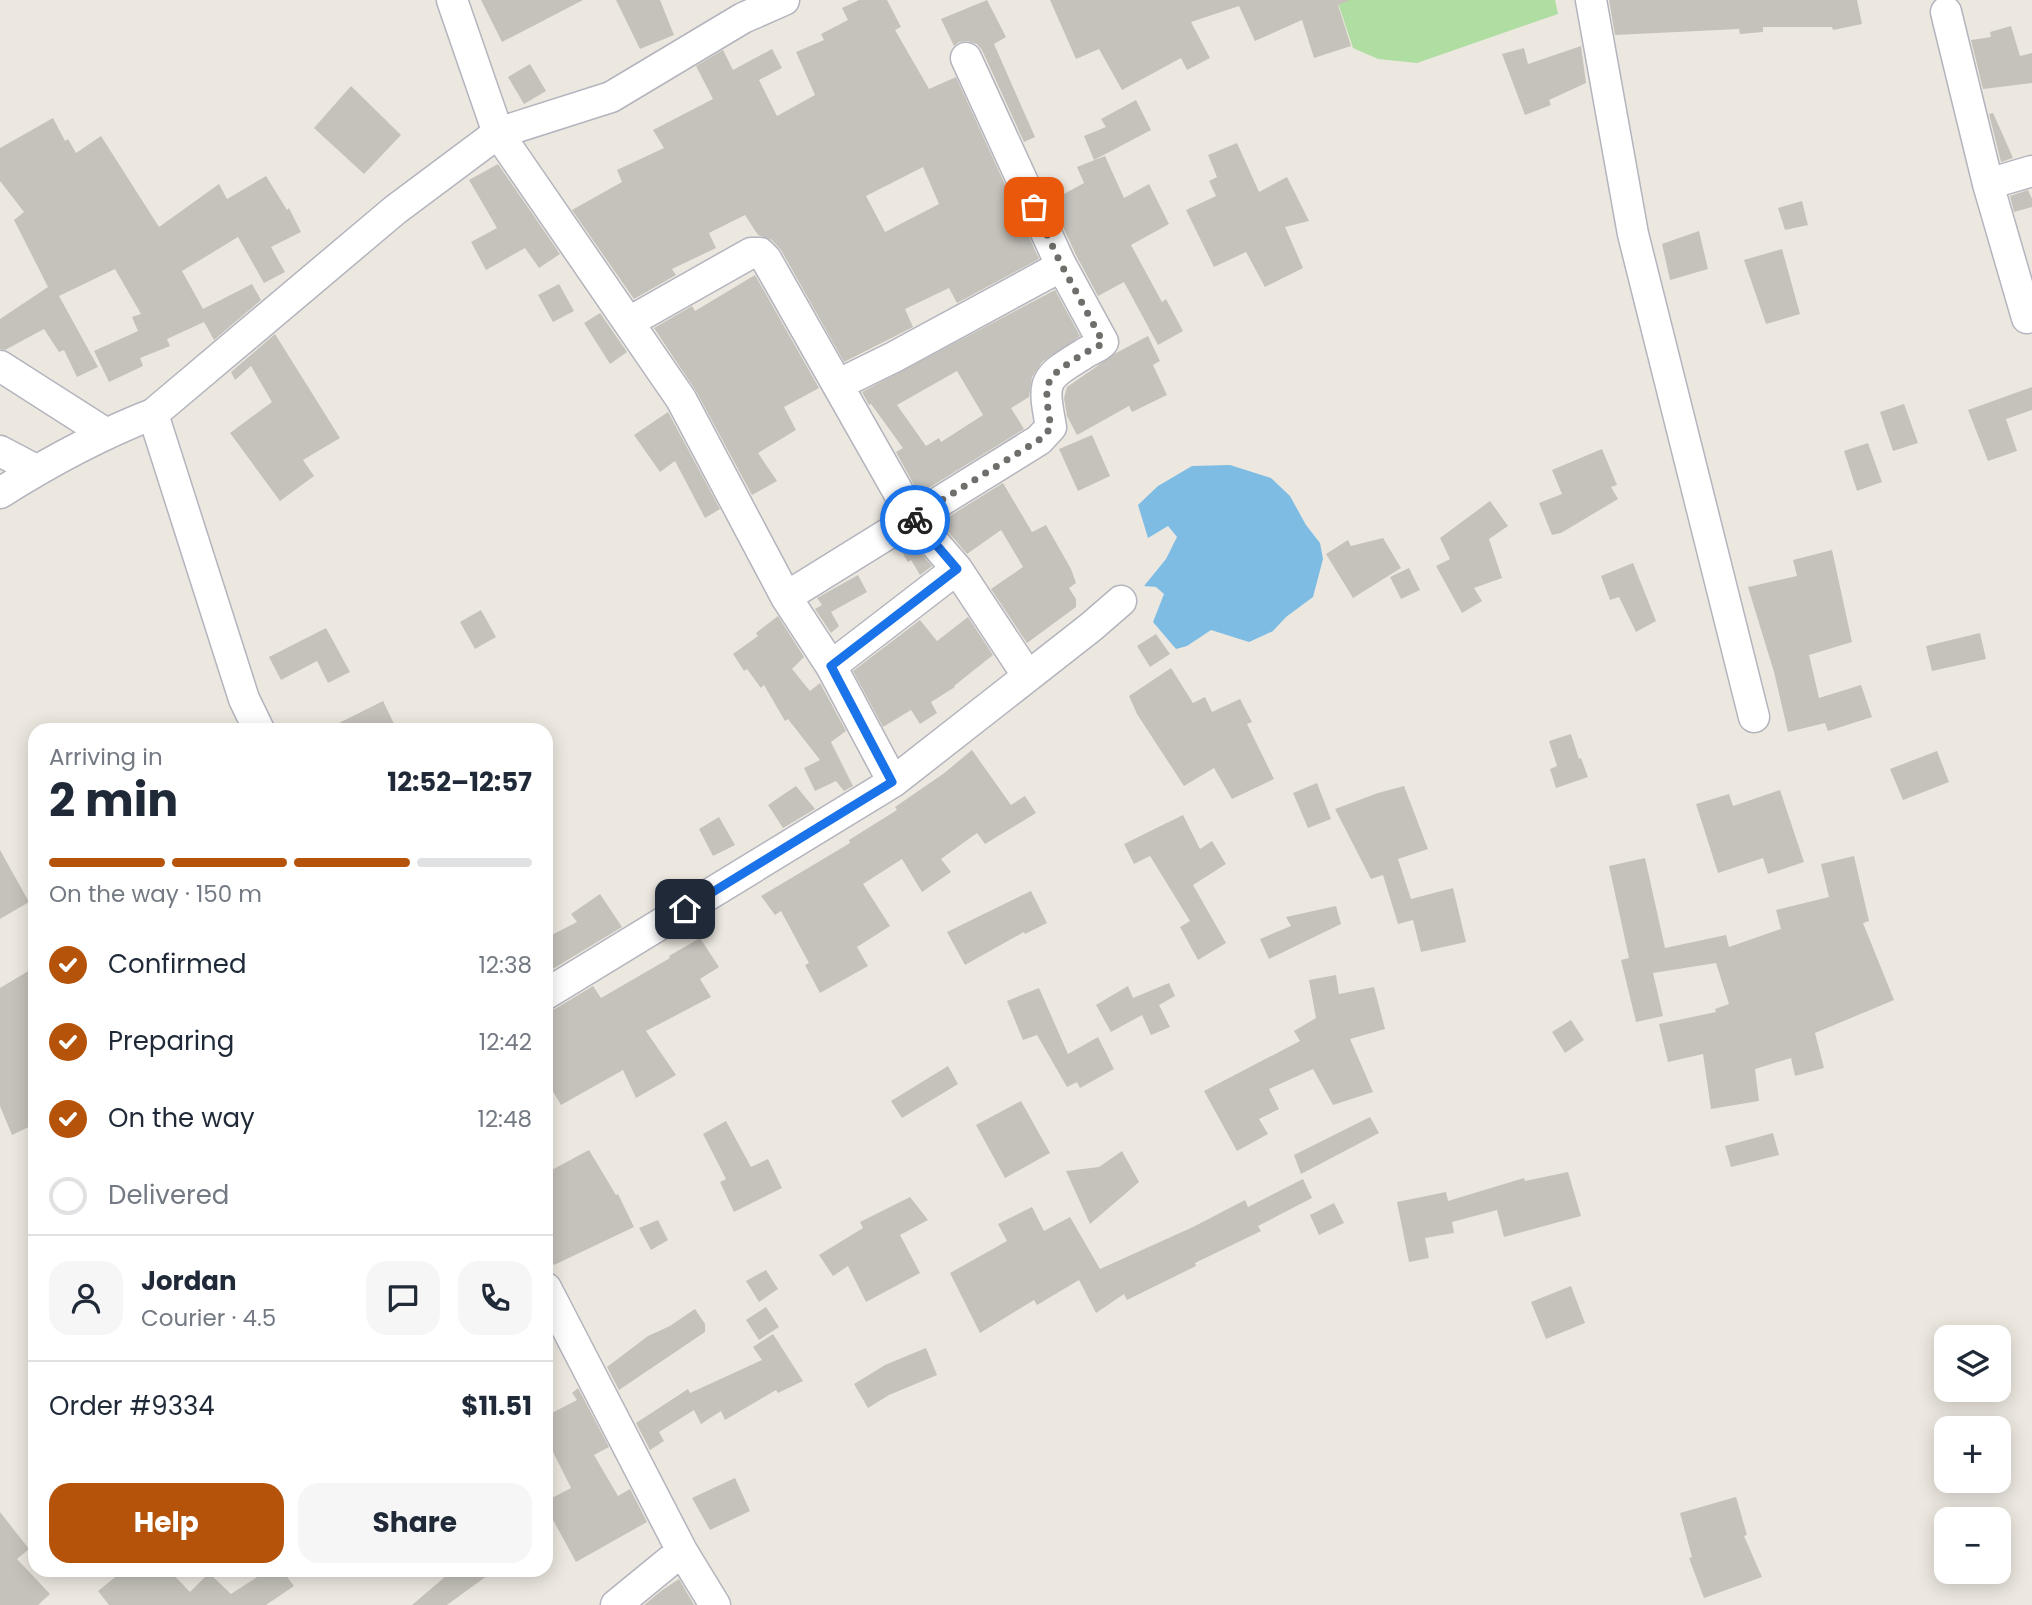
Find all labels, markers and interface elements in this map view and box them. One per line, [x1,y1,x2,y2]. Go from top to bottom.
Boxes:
pin [1004,177,1064,237]
icon: bag [1015,188,1053,226]
courier [880,485,950,555]
icon: bike [896,501,934,539]
text: Arriving in [49,741,163,773]
text: 12:52–12:57 [387,764,532,800]
text: 2 min [49,768,178,832]
text: On the way · 150 m [49,878,262,910]
pin [655,879,715,939]
icon: home [666,890,704,928]
icon: check [49,946,87,984]
text: Confirmed [108,946,246,982]
text: 12:38 [478,949,532,981]
icon: check [49,1023,87,1061]
text: Preparing [108,1023,234,1059]
text: 12:42 [479,1026,532,1058]
icon: check [49,1100,87,1138]
text: On the way [108,1100,255,1136]
text: 12:48 [478,1103,532,1135]
text: Delivered [108,1177,229,1213]
button: person [49,1261,123,1335]
button: chat [366,1261,440,1335]
button: phone [458,1261,532,1335]
text: Jordan [141,1263,237,1299]
text: Courier · 4.5 [141,1302,276,1334]
map controls [1934,1325,2011,1584]
button: layers [1934,1325,2011,1402]
text: Order #9334 [49,1388,215,1424]
text: $11.51 [461,1388,532,1424]
button: + [1934,1416,2011,1493]
button: Help [49,1483,284,1563]
button: Share [298,1483,532,1563]
button: − [1934,1507,2011,1584]

